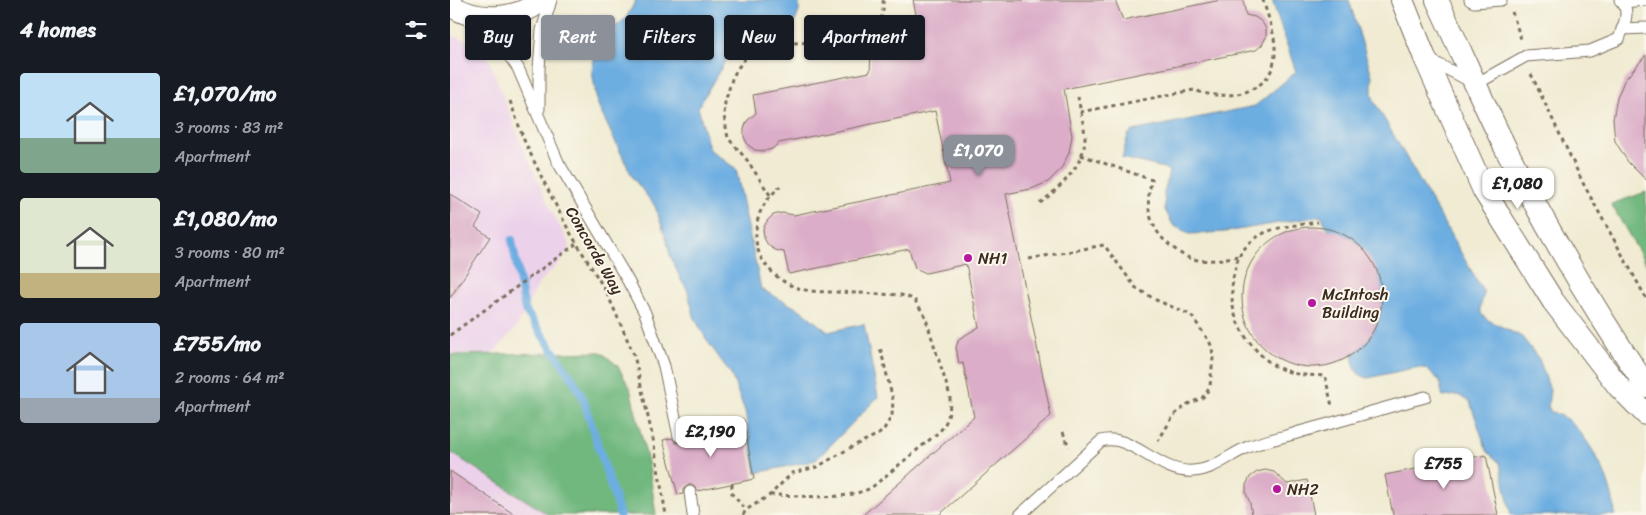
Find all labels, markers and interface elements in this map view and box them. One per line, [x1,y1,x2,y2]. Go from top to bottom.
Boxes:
text: 4 homes [20,11,96,49]
chip: Buy [465,15,531,60]
chip: Rent [541,15,615,60]
chip: Filters [625,15,714,60]
chip: New [724,15,794,60]
chip: Apartment [804,15,925,60]
icon: filters [402,16,430,44]
text: £1,070/mo [175,75,277,113]
icon: home [60,93,120,153]
text: 3 rooms · 83 m² [175,113,283,142]
pin: £1,070 [938,134,1020,177]
text: £1,070 [954,136,1004,165]
text: Apartment [175,142,251,171]
pin: £1,080 [1477,168,1559,210]
text: £1,080 [1493,169,1543,198]
text: £1,080/mo [175,200,277,238]
street label: Concorde Way [557,200,632,301]
icon: home [60,218,120,278]
text: 3 rooms · 80 m² [175,238,285,267]
place label: NH1 [978,244,1007,273]
marker: NH1 [962,252,974,264]
text: Apartment [175,267,251,296]
place label: McIntosh Building [1322,280,1388,327]
marker: McIntosh Building [1306,297,1318,309]
text: £755/mo [175,325,261,363]
icon: home [60,343,120,403]
text: 2 rooms · 64 m² [175,363,285,392]
text: Apartment [175,392,251,421]
pin: £2,190 [670,416,752,458]
text: £2,190 [687,417,735,446]
pin: £755 [1414,448,1474,490]
text: £755 [1425,449,1463,478]
place label: NH2 [1287,475,1319,504]
marker: NH2 [1271,483,1283,495]

